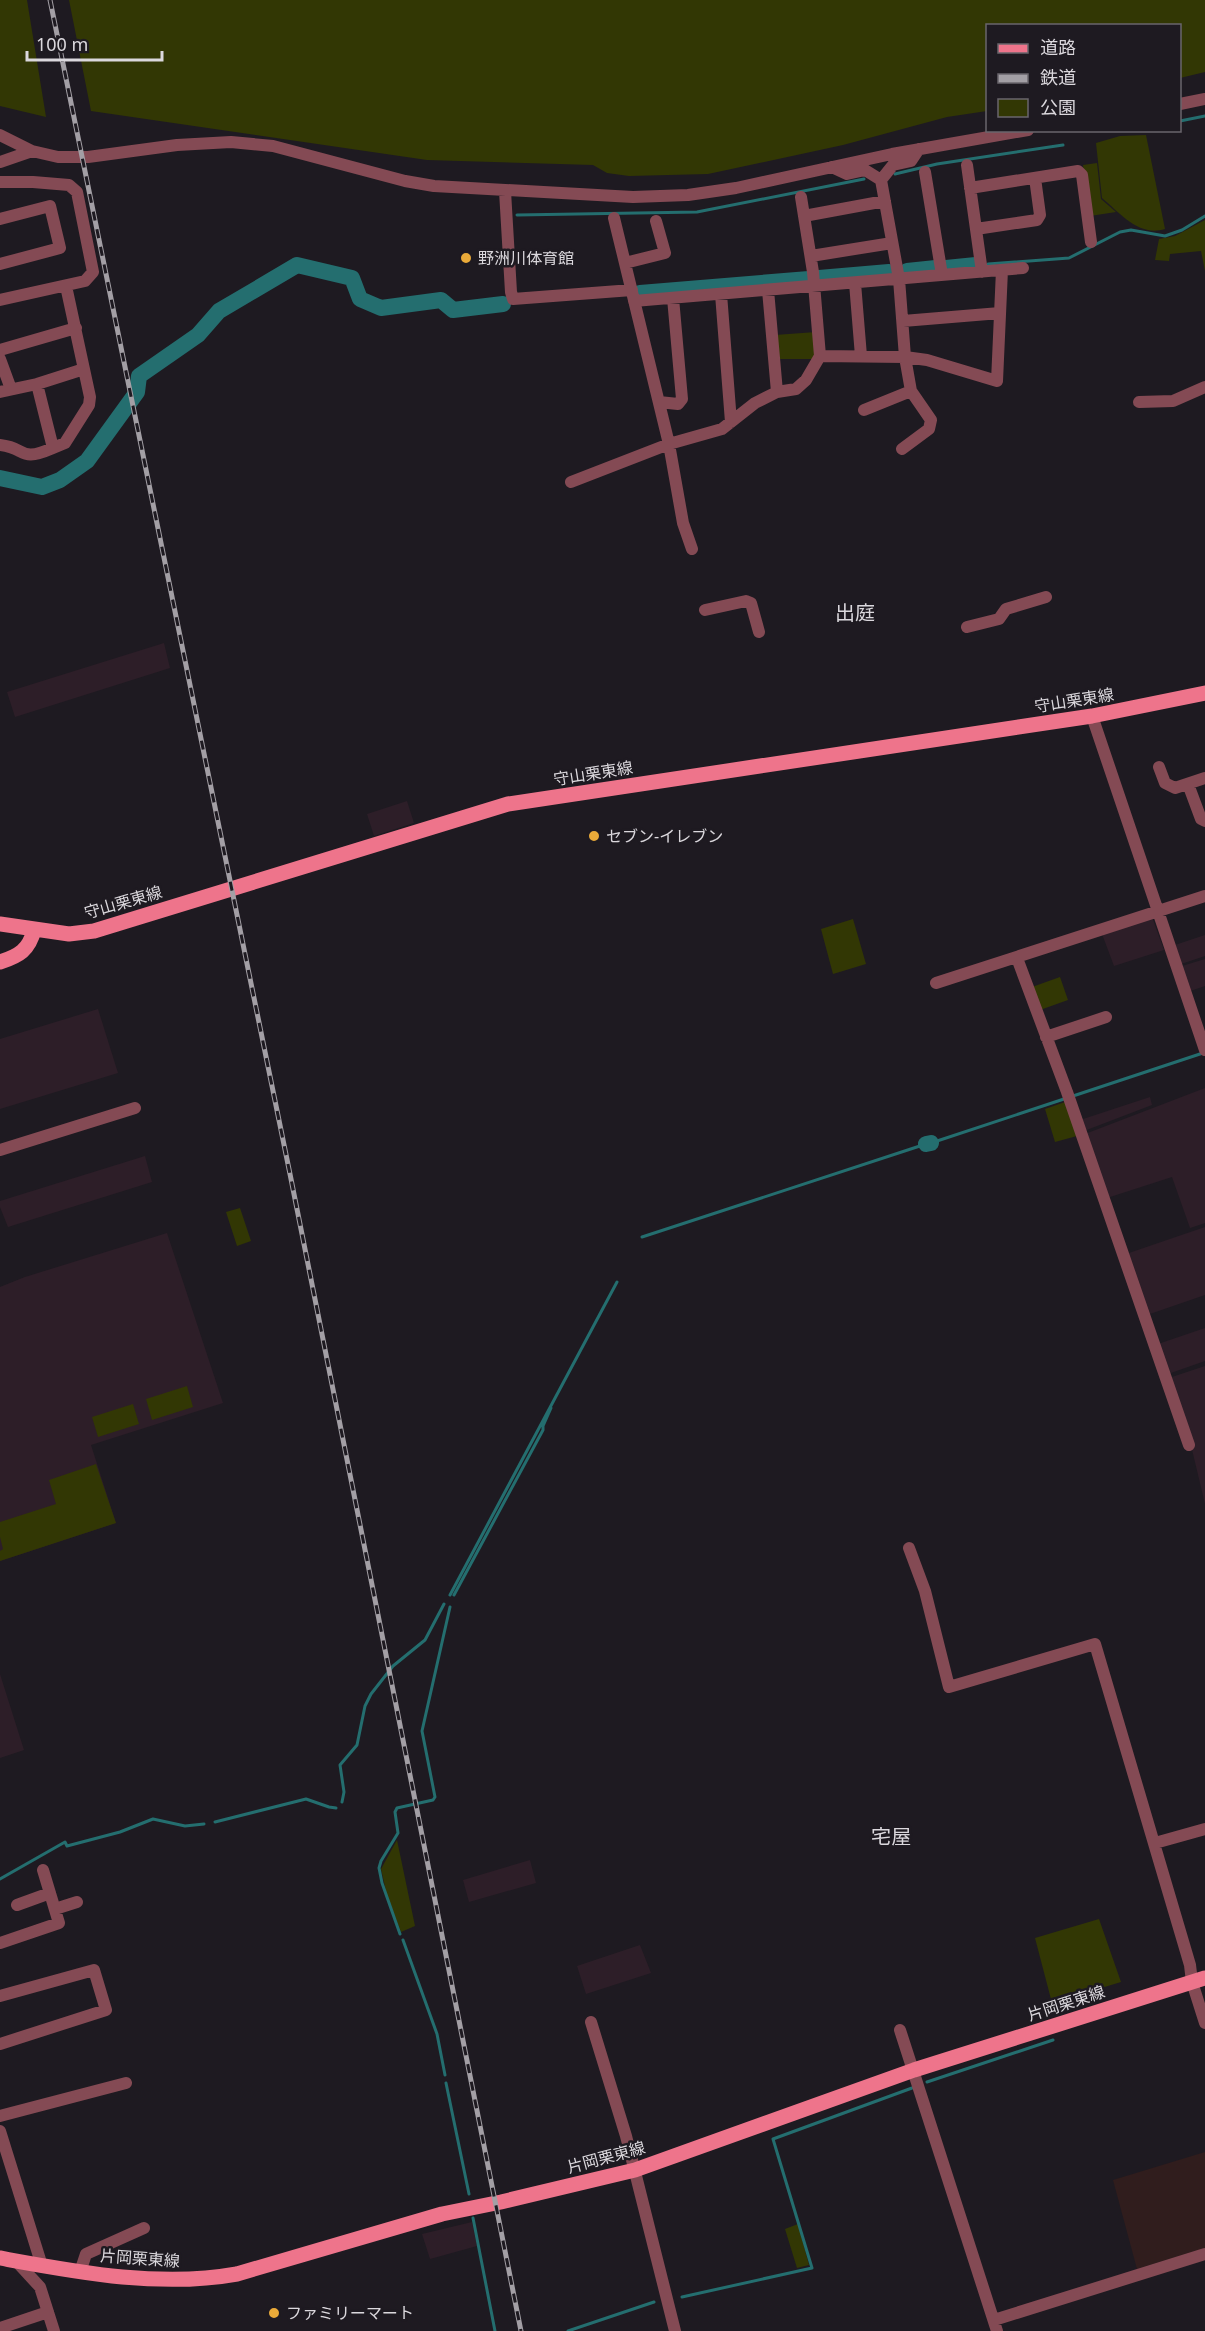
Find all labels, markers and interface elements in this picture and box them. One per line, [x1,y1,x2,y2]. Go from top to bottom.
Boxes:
scale bar [27,24,162,62]
legend [986,24,1181,132]
text: 100 m [36,32,88,56]
text: 道路 [1040,35,1076,59]
text: 鉄道 [1040,65,1076,89]
text: 公園 [1040,95,1076,119]
place label: 野洲川体育館 [478,247,574,269]
marker: 野洲川体育館 [459,251,473,265]
district label: 出庭 [835,599,875,626]
street label: 守山栗東線 [1033,683,1115,717]
street label: 守山栗東線 [552,756,634,790]
place label: セブン-イレブン [606,825,723,847]
marker: セブン-イレブン [587,829,601,843]
street label: 守山栗東線 [82,880,164,924]
district label: 宅屋 [871,1823,911,1850]
street label: 片岡栗東線 [1025,1980,1107,2026]
street label: 片岡栗東線 [565,2136,647,2178]
street label: 片岡栗東線 [99,2244,181,2272]
place label: ファミリーマート [286,2302,414,2324]
marker: ファミリーマート [267,2306,281,2320]

